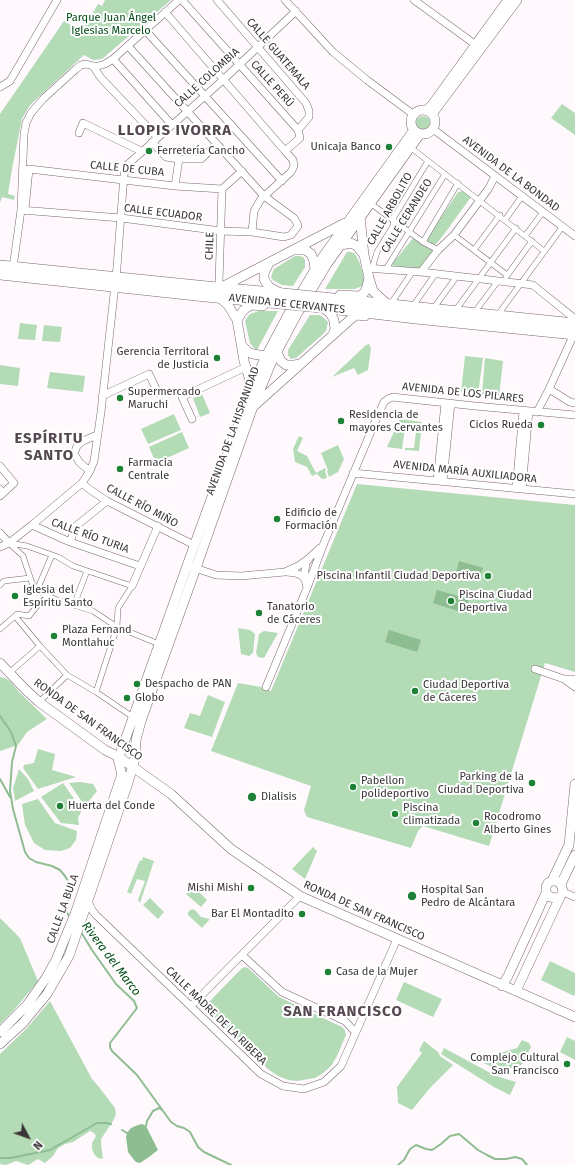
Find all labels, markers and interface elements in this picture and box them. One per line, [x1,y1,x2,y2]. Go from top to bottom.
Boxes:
park label: Parque Juan Ángel Iglesias Marcelo [66,11,156,37]
street label: CALLE GUATEMALA [243,16,313,92]
street label: CALLE COLOMBIA [172,45,242,111]
street label: CALLE PERÚ [248,58,296,110]
district label: LLOPIS IVORRA [118,122,232,140]
street label: AVENIDA DE LA BONDAD [460,133,562,215]
place label: Unicaja Banco [311,140,381,154]
marker: Unicaja Banco [384,142,394,152]
place label: Ferretería Cancho [157,144,245,158]
marker: Ferretería Cancho [144,146,154,156]
street label: CALLE DE CUBA [89,159,165,179]
street label: CALLE ARBOLITO [365,170,415,248]
street label: CALLE CERANDEO [379,176,435,256]
street label: CALLE ECUADOR [123,202,203,224]
street label: CHILE [203,232,217,260]
street label: AVENIDA DE CERVANTES [228,291,346,317]
place label: Gerencia Territoral de Justicia [117,345,209,371]
marker: Gerencia Territoral de Justicia [212,353,222,363]
street label: AVENIDA DE LA HISPANIDAD [204,365,262,497]
street label: AVENIDA DE LOS PILARES [401,380,525,406]
place label: Supermercado Maruchi [128,385,201,411]
marker: Supermercado Maruchi [115,393,125,403]
place label: Residencia de mayores Cervantes [349,408,443,434]
marker: Residencia de mayores Cervantes [336,416,346,426]
place label: Ciclos Rueda [469,418,533,432]
marker: Ciclos Rueda [536,420,546,430]
district label: ESPÍRITU SANTO [14,430,84,465]
place label: Farmacia Centrale [128,456,173,482]
street label: AVENIDA MARÍA AUXILIADORA [393,458,537,486]
marker: Farmacia Centrale [115,464,125,474]
street label: CALLE RÍO MIÑO [104,481,180,531]
place label: Edificio de Formación [285,506,337,532]
marker: Edificio de Formación [272,514,282,524]
street label: CALLE RÍO TURIA [49,516,131,556]
place label: Piscina Infantil Ciudad Deportiva [317,569,480,583]
marker: Piscina Infantil Ciudad Deportiva [483,571,493,581]
place label: Iglesia del Espíritu Santo [23,583,93,609]
place label: Piscina Ciudad Deportiva [459,588,532,614]
marker: Iglesia del Espíritu Santo [10,591,20,601]
marker: Piscina Ciudad Deportiva [446,596,456,606]
place label: Tanatorio de Cáceres [267,600,321,626]
marker: Tanatorio de Cáceres [254,608,264,618]
place label: Plaza Fernand Montlahuc [62,623,132,649]
marker: Plaza Fernand Montlahuc [49,631,59,641]
street label: RONDA DE SAN FRANCISCO [31,676,145,764]
place label: Despacho de PAN [145,677,232,691]
place label: Ciudad Deportiva de Cáceres [423,678,509,704]
marker: Despacho de PAN [132,679,142,689]
marker: Ciudad Deportiva de Cáceres [410,686,420,696]
place label: Globo [135,691,164,705]
marker: Globo [122,693,132,703]
place label: Parking de la Ciudad Deportiva [438,770,524,796]
place label: Pabellon polideportivo [361,774,429,800]
marker: Parking de la Ciudad Deportiva [527,778,537,788]
marker: Pabellon polideportivo [348,782,358,792]
place label: Dialisis [261,790,297,804]
marker: Dialisis [246,791,258,803]
place label: Huerta del Conde [68,799,155,813]
marker: Huerta del Conde [55,801,65,811]
place label: Piscina climatizada [403,801,460,827]
marker: Piscina climatizada [390,809,400,819]
place label: Rocodromo Alberto Gines [484,810,551,836]
marker: Rocodromo Alberto Gines [471,818,481,828]
street label: CALLE LA BULA [44,873,82,945]
street label: RONDA DE SAN FRANCISCO [301,878,427,944]
place label: Mishi Mishi [187,881,243,895]
marker: Mishi Mishi [246,883,256,893]
place label: Hospital San Pedro de Alcántara [421,883,515,909]
marker: Hospital San Pedro de Alcántara [406,890,418,902]
place label: Bar El Montadito [211,907,294,921]
marker: Bar El Montadito [297,909,307,919]
water label: Rivera del Marco [78,919,144,999]
street label: CALLE MADRE DE LA RIBERA [163,964,269,1068]
place label: Casa de la Mujer [336,965,418,979]
marker: Casa de la Mujer [323,967,333,977]
district label: SAN FRANCISCO [283,1003,403,1021]
place label: Complejo Cultural San Francisco [470,1051,559,1077]
marker: Complejo Cultural San Francisco [562,1059,572,1069]
north arrow [8,1117,48,1157]
text: N [30,1138,45,1152]

